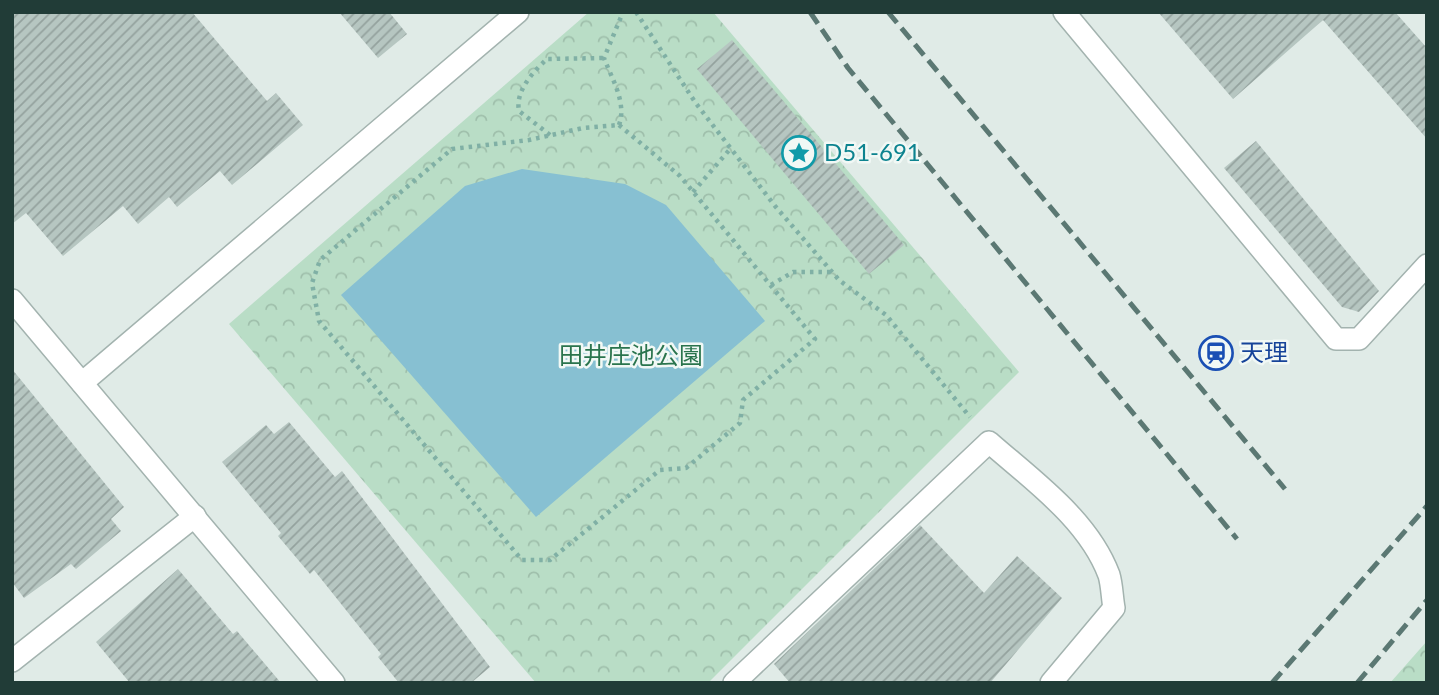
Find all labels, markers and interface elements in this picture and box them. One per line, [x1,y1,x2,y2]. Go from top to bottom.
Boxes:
place icon: D51-691 [780,134,818,172]
place label: D51-691 [824,137,921,166]
station icon: 天理 [1197,334,1235,372]
place label: 天理 [1240,337,1288,366]
park label: 田井庄池公園 [559,340,703,369]

